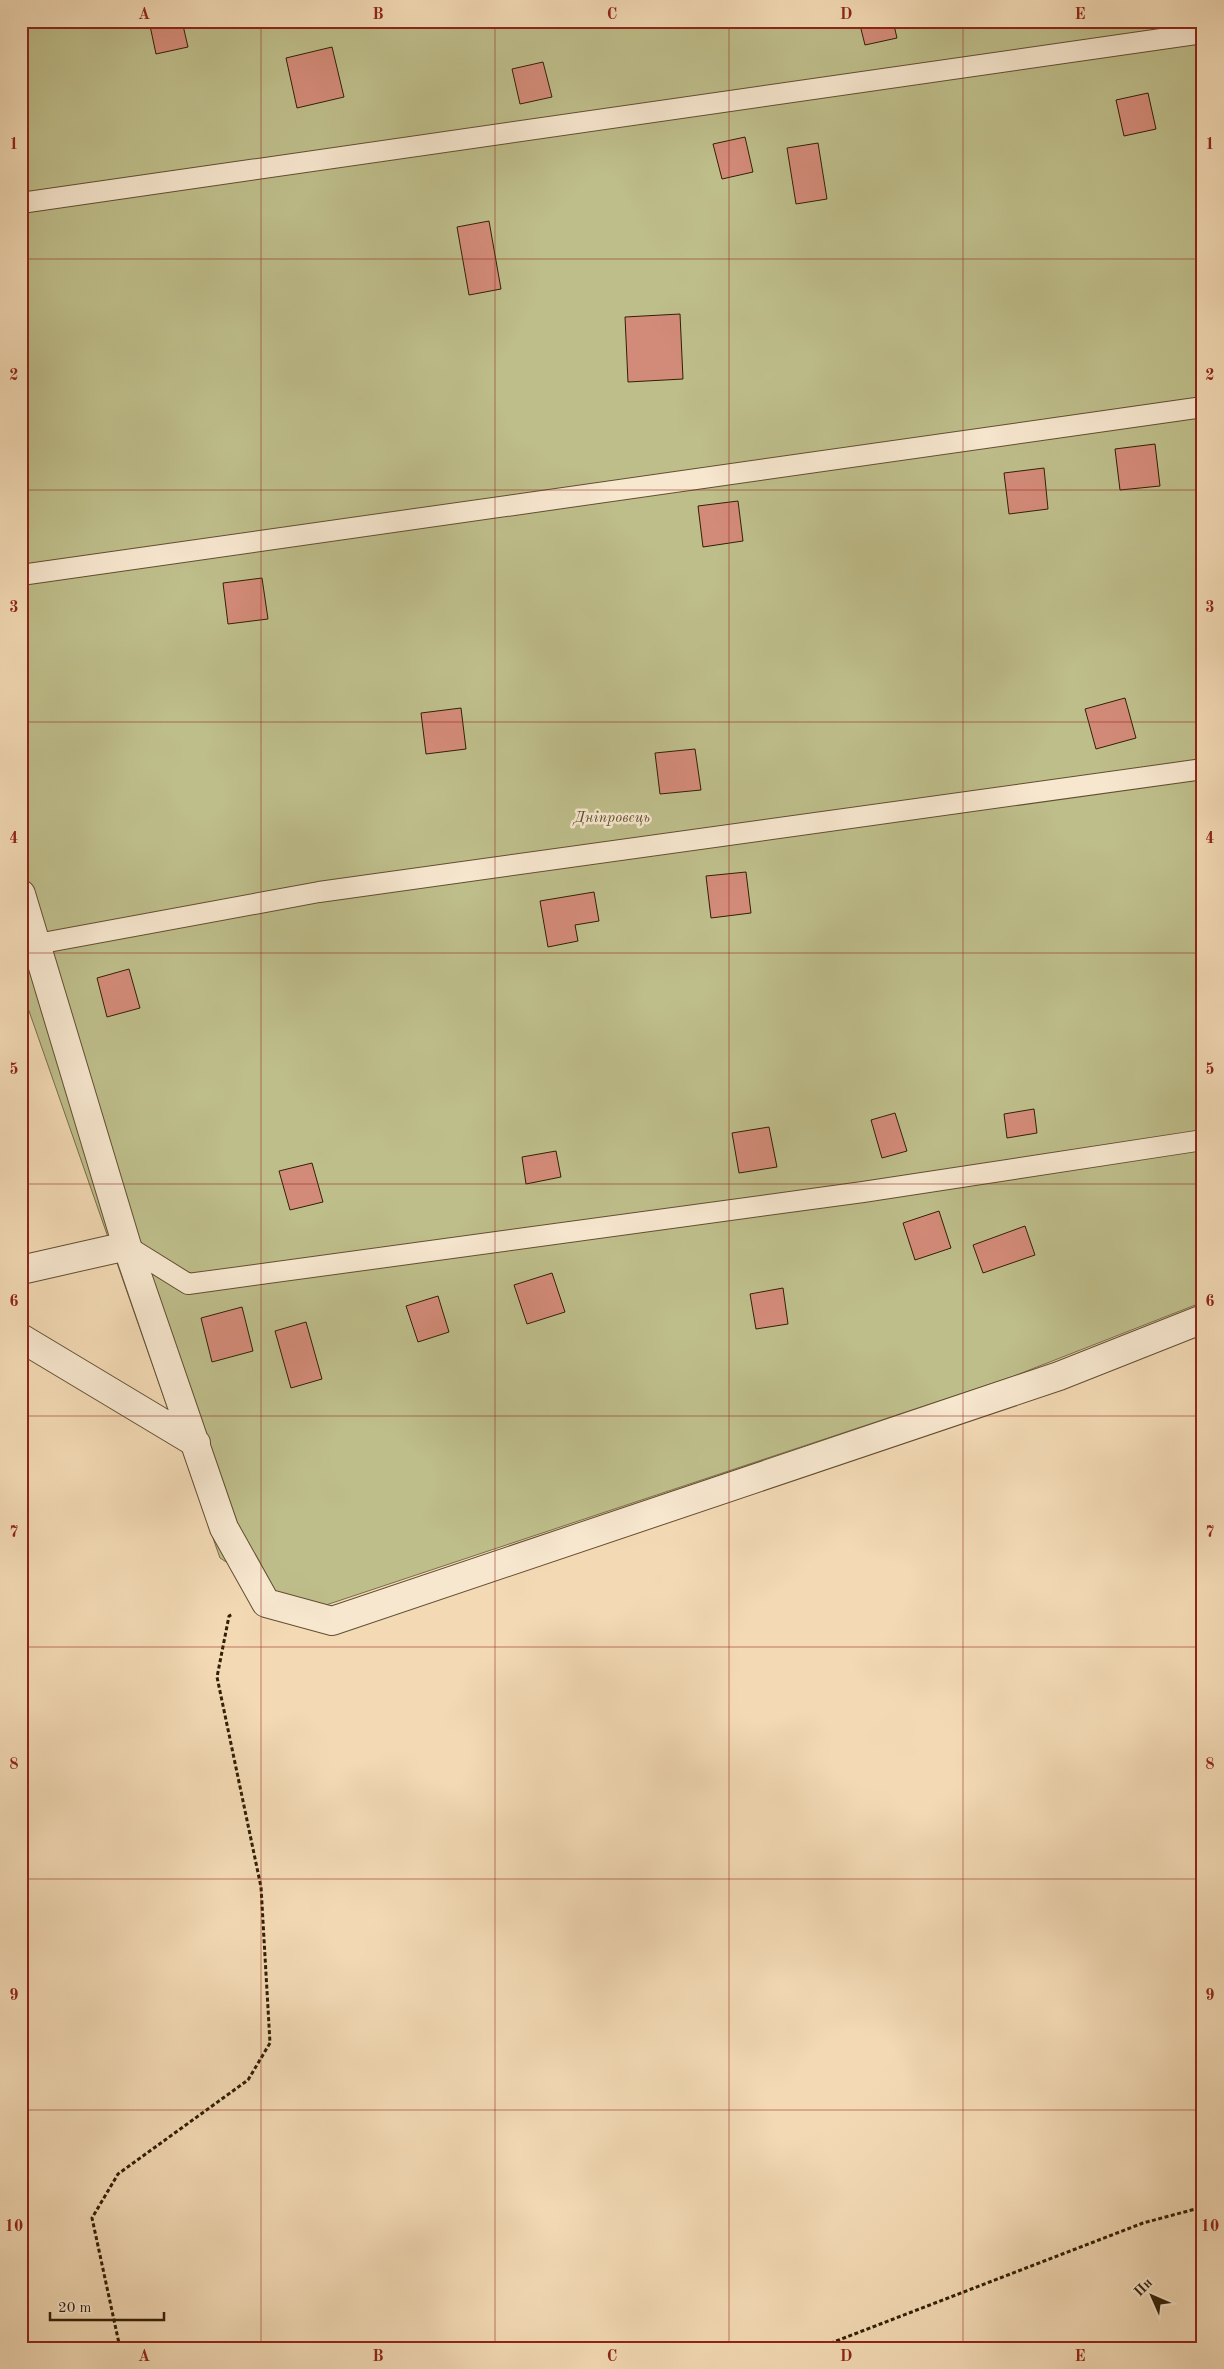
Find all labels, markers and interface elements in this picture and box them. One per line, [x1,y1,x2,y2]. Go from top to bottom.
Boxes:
text: A [138,7,150,23]
text: B [372,7,384,23]
text: C [607,7,617,23]
text: D [840,7,852,23]
text: E [1074,7,1086,23]
text: 1 [9,137,19,153]
text: 1 [1205,137,1215,153]
text: 2 [9,368,19,384]
text: 2 [1205,368,1215,384]
text: 3 [9,600,19,616]
text: 3 [1205,600,1215,616]
park label: Дніпровець [572,811,650,826]
text: 4 [9,831,19,847]
text: 4 [1205,831,1215,847]
text: 5 [9,1062,19,1078]
text: 5 [1205,1062,1215,1078]
text: 6 [9,1294,19,1310]
text: 6 [1205,1294,1215,1310]
text: 7 [9,1525,19,1541]
text: 7 [1205,1525,1215,1541]
text: 8 [9,1757,19,1773]
text: 8 [1205,1757,1215,1773]
text: 9 [9,1988,19,2004]
text: 9 [1205,1988,1215,2004]
text: 10 [5,2219,23,2235]
text: 10 [1201,2219,1219,2235]
north arrow [1126,2272,1176,2322]
text: Пн [1132,2276,1155,2299]
scale bar [50,2289,164,2321]
text: 20 m [58,2301,92,2316]
text: A [138,2349,150,2365]
text: B [372,2349,384,2365]
text: C [607,2349,617,2365]
text: D [840,2349,852,2365]
text: E [1074,2349,1086,2365]

